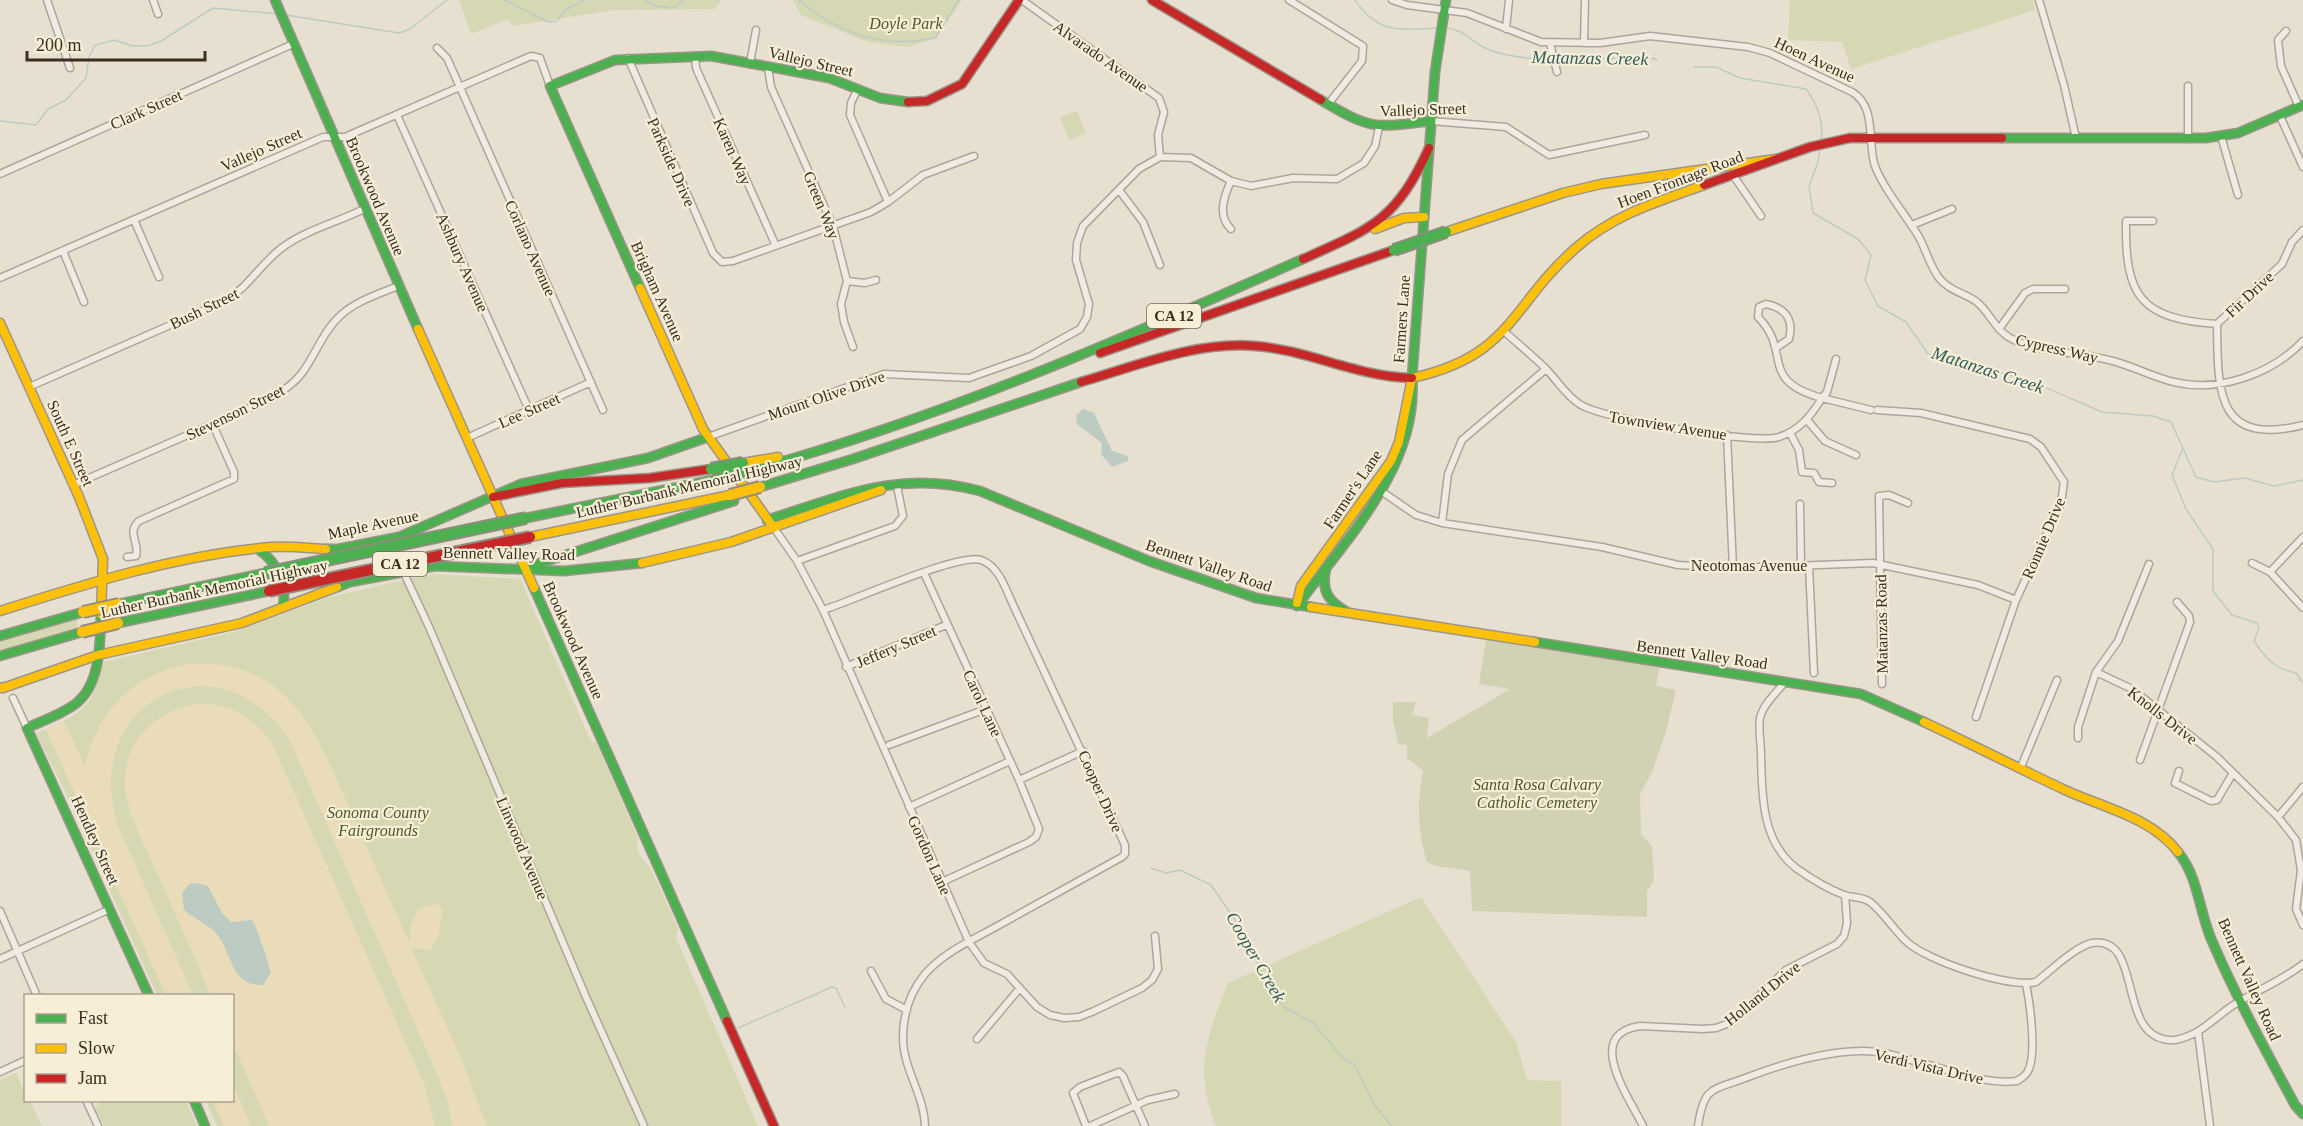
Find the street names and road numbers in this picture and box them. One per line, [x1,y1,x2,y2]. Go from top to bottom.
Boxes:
street label: Alvarado Avenue [1050,18,1151,95]
street label: Hoen Avenue [1772,34,1858,85]
street label: Vallejo Street [767,43,856,81]
street label: Clark Street [108,86,185,133]
street label: Vallejo Street [1379,99,1467,121]
street label: Parkside Drive [644,115,699,209]
street label: Karen Way [709,115,755,188]
street label: Vallejo Street [218,124,305,176]
street label: Brookwood Avenue [343,134,408,258]
street label: Hoen Frontage Road [1615,148,1746,212]
street label: Green Way [799,169,843,242]
street label: Corlano Avenue [502,198,559,299]
street label: Ashbury Avenue [432,210,492,315]
street label: Brigham Avenue [627,239,687,344]
street label: Fir Drive [2222,268,2277,321]
street label: Farmers Lane [1390,274,1413,364]
street label: Bush Street [167,284,242,332]
road number: CA 12 [1147,304,1201,328]
street label: Cypress Way [2014,331,2100,367]
street label: Mount Olive Drive [765,367,887,423]
street label: Stevenson Street [183,381,288,444]
street label: Lee Street [496,389,563,432]
street label: South E Street [44,398,97,489]
street label: Townview Avenue [1608,408,1728,443]
street label: Farmer's Lane [1320,447,1385,532]
street label: Luther Burbank Memorial Highway [574,452,804,522]
street label: Ronnie Drive [2019,495,2068,581]
street label: Maple Avenue [326,507,420,543]
street label: Bennett Valley Road [1143,536,1274,596]
street label: Bennett Valley Road [443,544,575,564]
road number: CA 12 [373,552,427,576]
street label: Luther Burbank Memorial Highway [99,556,329,622]
street label: Neotomas Avenue [1691,557,1807,574]
street label: Matanzas Road [1872,574,1891,674]
street label: Brookwood Avenue [540,579,607,702]
street label: Jeffery Street [854,622,940,672]
street label: Bennett Valley Road [1635,637,1769,673]
street label: Carol Lane [960,667,1005,739]
street label: Knolls Drive [2125,683,2201,748]
street label: Cooper Drive [1074,748,1126,835]
street label: Hendley Street [67,793,123,888]
street label: Linwood Avenue [493,794,552,902]
street label: Gordon Lane [905,813,955,897]
street label: Bennett Valley Road [2214,915,2284,1043]
street label: Holland Drive [1721,958,1803,1029]
street label: Verdi Vista Drive [1873,1046,1985,1087]

